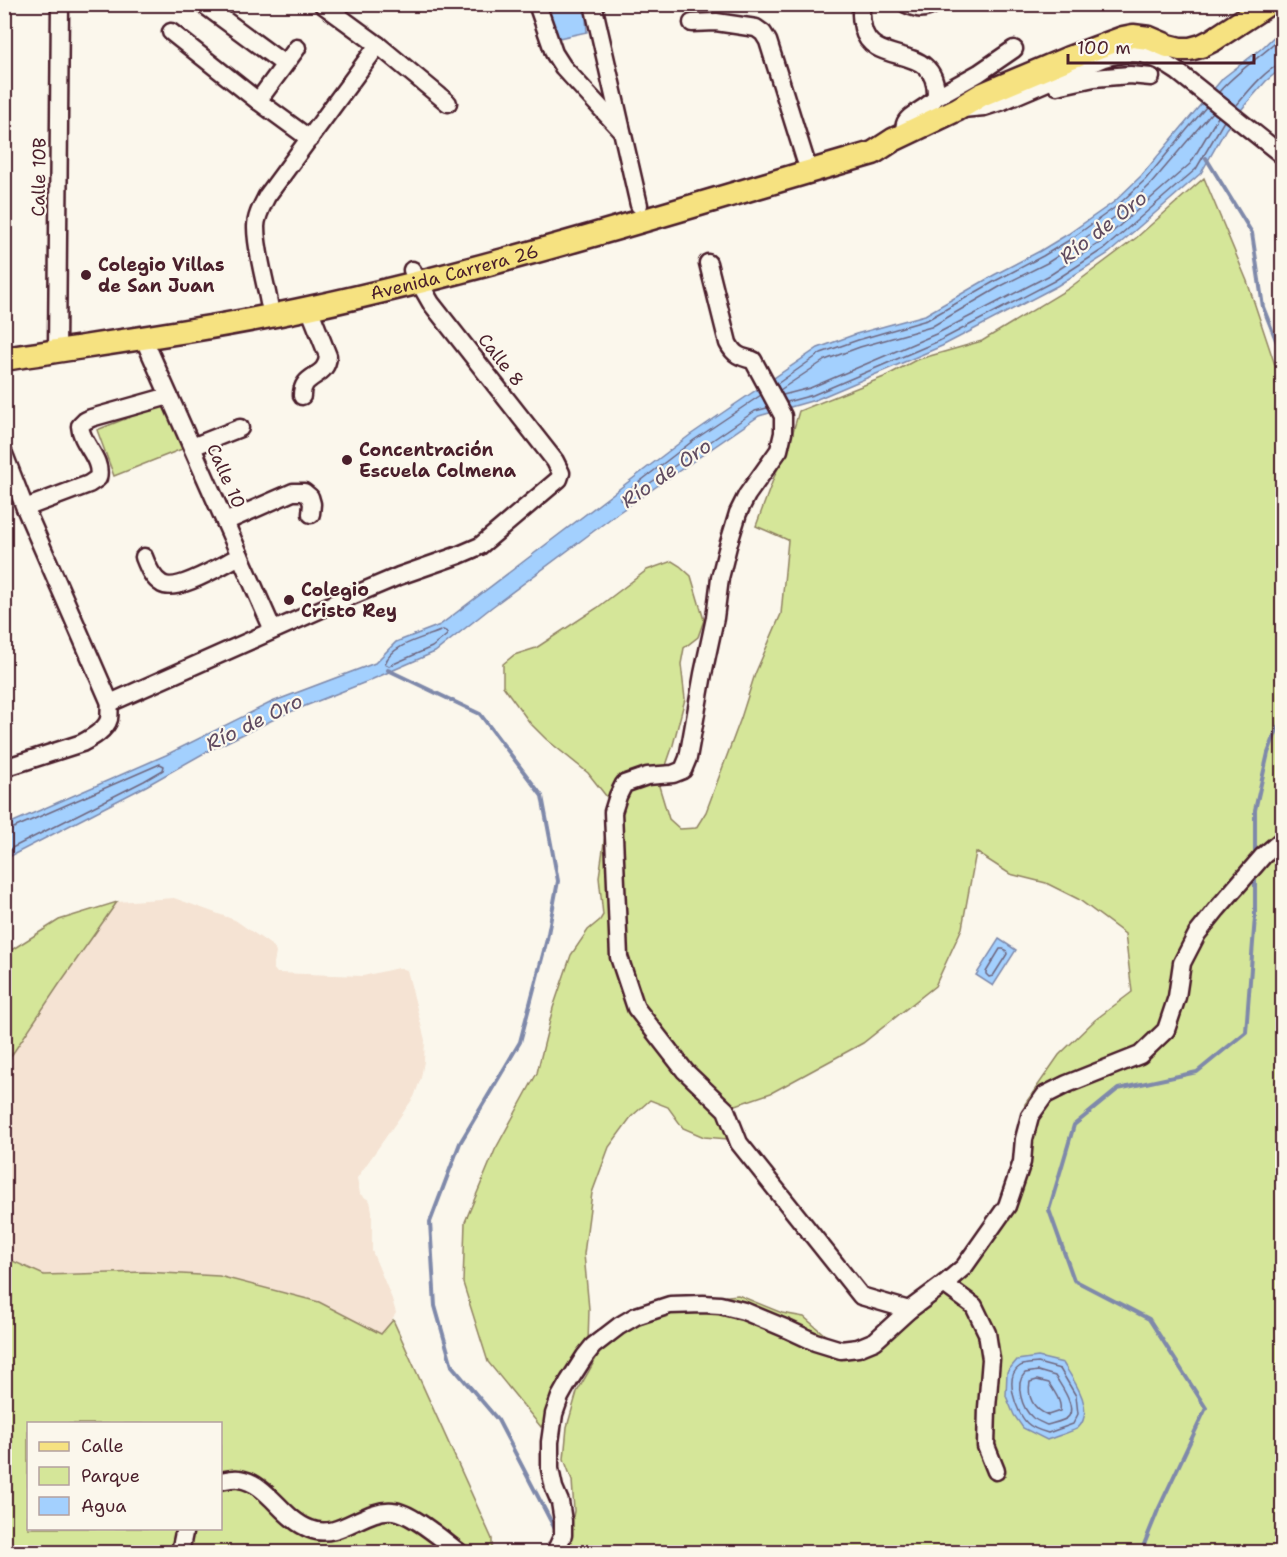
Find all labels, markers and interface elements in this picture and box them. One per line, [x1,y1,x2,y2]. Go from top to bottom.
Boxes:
scale bar [1068,27,1254,65]
text: 100 m [1077,36,1131,60]
street label: Calle 10B [26,137,52,217]
water label: Río de Oro [1054,185,1152,269]
street label: Avenida Carrera 26 [368,239,541,306]
place label: Colegio Villas de San Juan [98,253,224,298]
marker: Colegio Villas de San Juan [79,268,93,282]
street label: Calle 8 [473,328,529,392]
water label: Río de Oro [616,432,716,514]
place label: Concentración Escuela Colmena [359,438,517,483]
street label: Calle 10 [201,440,251,512]
marker: Concentración Escuela Colmena [340,453,354,467]
place label: Colegio Cristo Rey [301,578,397,623]
marker: Colegio Cristo Rey [282,593,296,607]
water label: Río de Oro [201,687,307,757]
legend [27,1422,222,1530]
text: Calle [81,1434,124,1458]
text: Parque [81,1464,140,1488]
text: Agua [81,1494,126,1518]

